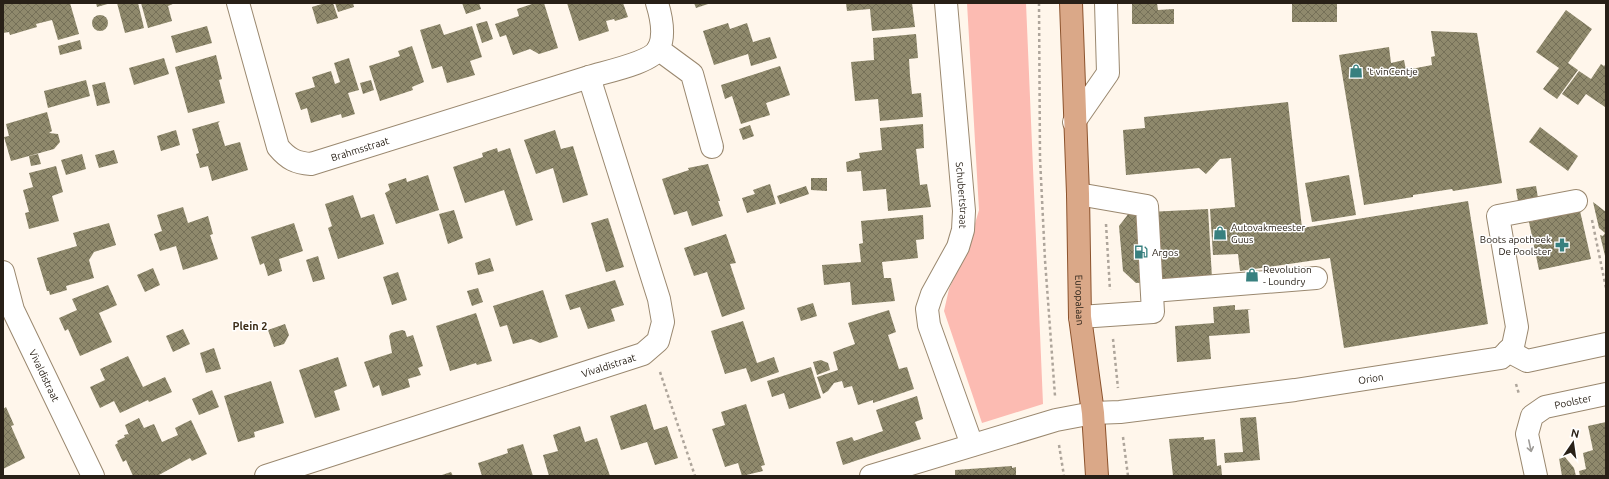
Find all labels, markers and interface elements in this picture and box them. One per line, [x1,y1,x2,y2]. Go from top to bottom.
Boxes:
shop icon: 't vinCentje [1348,63,1364,79]
place label: 't vinCentje [1367,66,1418,77]
street label: Brahmsstraat [329,134,390,163]
street label: Schubertstraat [954,162,970,229]
place label: Autovakmeester Guus [1231,222,1305,245]
shop icon: Autovakmeester Guus [1212,225,1228,241]
place label: Boots apotheek De Poolster [1480,234,1551,257]
pharmacy icon: Boots apotheek De Poolster [1554,237,1570,253]
fuel station icon: Argos [1133,244,1149,260]
place label: Argos [1152,247,1178,258]
place label: Revolution - Loundry [1263,264,1312,287]
shop icon: Revolution - Loundry [1244,267,1260,283]
street label: Europalaan [1074,274,1087,326]
district label: Plein 2 [233,320,267,332]
street label: Vivaldistraat [27,348,62,403]
street label: Vivaldistraat [580,351,637,379]
street label: Orion [1357,371,1384,386]
street label: Poolster [1553,392,1593,410]
north arrow [1553,423,1593,463]
text: N [1570,426,1581,440]
one-way arrow [1526,439,1534,452]

